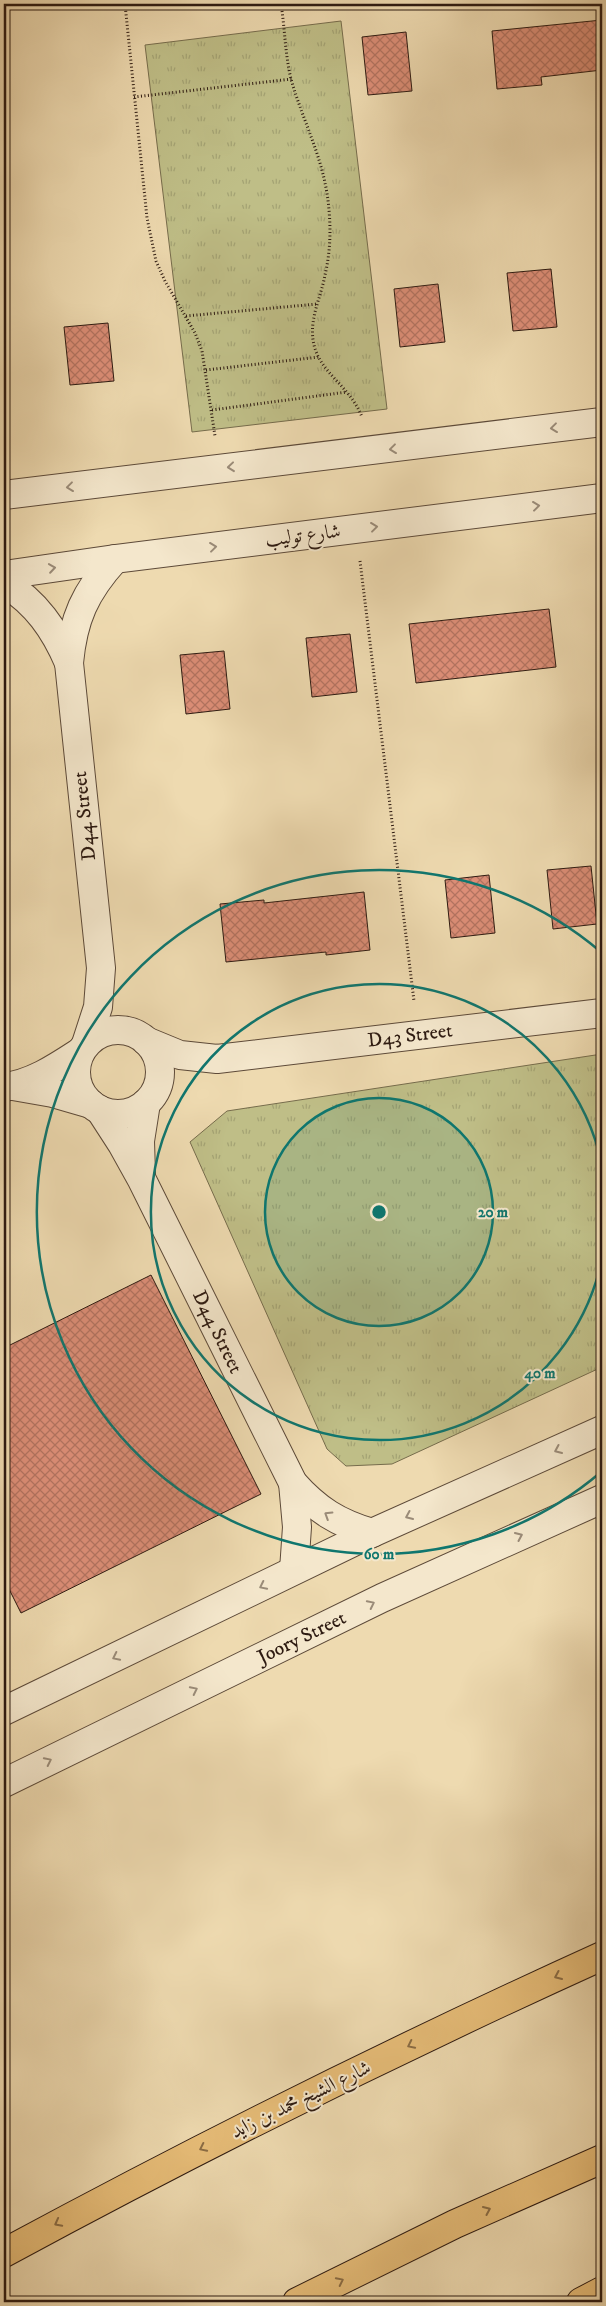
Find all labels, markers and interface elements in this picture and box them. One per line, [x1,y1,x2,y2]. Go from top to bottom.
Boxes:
one-way arrow [550,422,558,433]
one-way arrow [388,443,396,454]
one-way arrow [227,461,235,472]
one-way arrow [66,481,74,492]
one-way arrow [532,501,540,512]
street label: شارع توليب [264,519,343,557]
one-way arrow [371,522,379,533]
one-way arrow [209,542,217,553]
one-way arrow [48,563,56,574]
street label: D44 Street [68,770,102,862]
street label: D43 Street [366,1018,454,1054]
centre of rings [370,1203,388,1221]
text: 20 m [478,1203,509,1222]
street label: D44 Street [186,1286,248,1378]
text: 40 m [523,1364,556,1383]
one-way arrow [554,1444,563,1454]
one-way arrow [405,1510,414,1521]
one-way arrow [325,1511,334,1521]
one-way arrow [514,1532,523,1543]
text: 60 m [364,1545,395,1564]
one-way arrow [259,1580,268,1590]
one-way arrow [366,1600,375,1610]
street label: Joory Street [252,1606,350,1671]
one-way arrow [112,1651,121,1661]
one-way arrow [189,1686,198,1696]
one-way arrow [42,1757,51,1767]
one-way arrow [554,1970,563,1980]
one-way arrow [407,2039,416,2049]
street label: شارع الشيخ محمد بن زايد [227,2055,377,2148]
one-way arrow [199,2142,208,2152]
one-way arrow [482,2205,491,2216]
one-way arrow [55,2217,64,2227]
one-way arrow [335,2277,344,2287]

